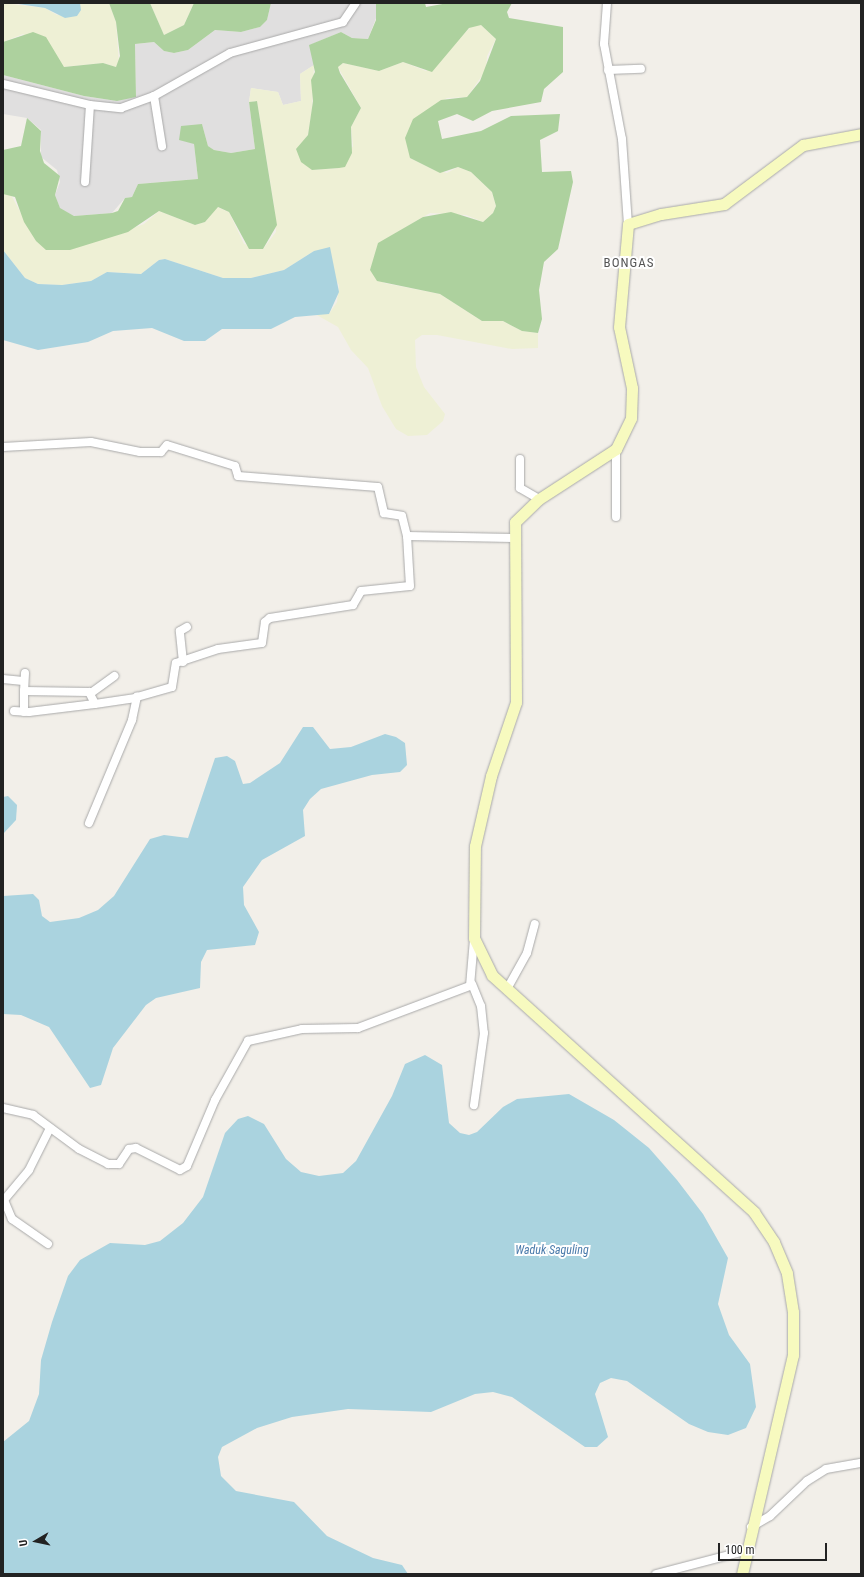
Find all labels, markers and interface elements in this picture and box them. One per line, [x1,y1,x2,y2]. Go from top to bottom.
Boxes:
district label: BONGAS [604,255,654,271]
water label: Waduk Saguling [515,1244,589,1258]
north arrow [16,1521,56,1561]
scale bar [720,1535,829,1561]
text: U [17,1539,31,1547]
text: 100 m [725,1543,755,1557]

